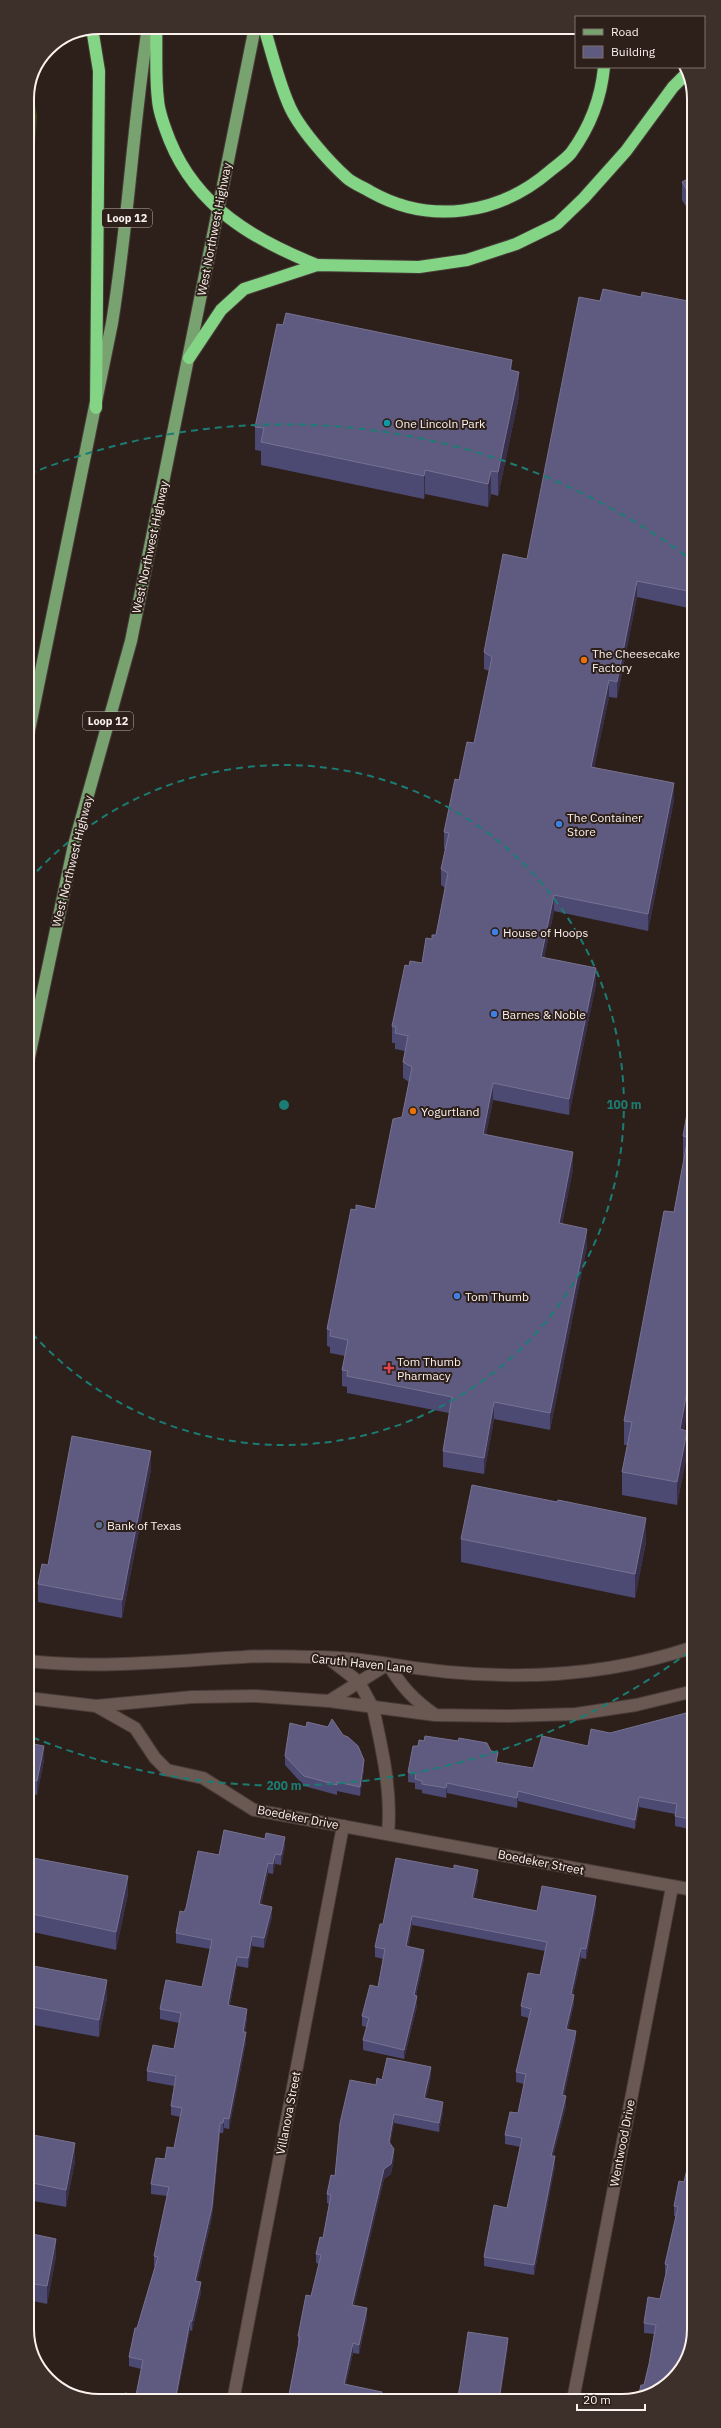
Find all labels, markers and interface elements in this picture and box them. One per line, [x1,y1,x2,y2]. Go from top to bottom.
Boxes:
legend [575,16,705,68]
text: Road [611,24,639,39]
text: Building [611,44,656,59]
street label: West Northwest Highway [194,161,234,297]
road number: Loop 12 [102,209,152,227]
place label: One Lincoln Park [395,416,486,431]
marker: One Lincoln Park [382,418,392,428]
street label: West Northwest Highway [129,479,171,615]
place label: The Cheesecake Factory [592,646,681,675]
marker: The Cheesecake Factory [579,655,589,665]
road number: Loop 12 [83,712,133,730]
street label: West Northwest Highway [48,794,96,928]
place label: The Container Store [567,810,643,839]
marker: The Container Store [554,819,564,829]
place label: House of Hoops [503,925,589,940]
marker: House of Hoops [490,927,500,937]
place label: Barnes & Noble [502,1007,586,1022]
marker: Barnes & Noble [489,1009,499,1019]
text: 100 m [606,1097,642,1112]
centre of rings [277,1098,291,1112]
place label: Yogurtland [421,1104,479,1119]
marker: Yogurtland [408,1106,418,1116]
place label: Tom Thumb [465,1289,529,1304]
marker: Tom Thumb [452,1291,462,1301]
place label: Tom Thumb Pharmacy [397,1354,461,1383]
marker: Tom Thumb Pharmacy [384,1363,394,1373]
place label: Bank of Texas [107,1518,182,1533]
marker: Bank of Texas [94,1520,104,1530]
street label: Caruth Haven Lane [311,1650,414,1676]
text: 200 m [266,1778,302,1793]
street label: Boedeker Drive [256,1802,340,1832]
street label: Boedeker Street [497,1846,585,1878]
street label: Villanova Street [273,2070,303,2156]
street label: Wentwood Drive [606,2098,638,2188]
scale bar [577,2386,645,2412]
text: 20 m [583,2392,611,2407]

